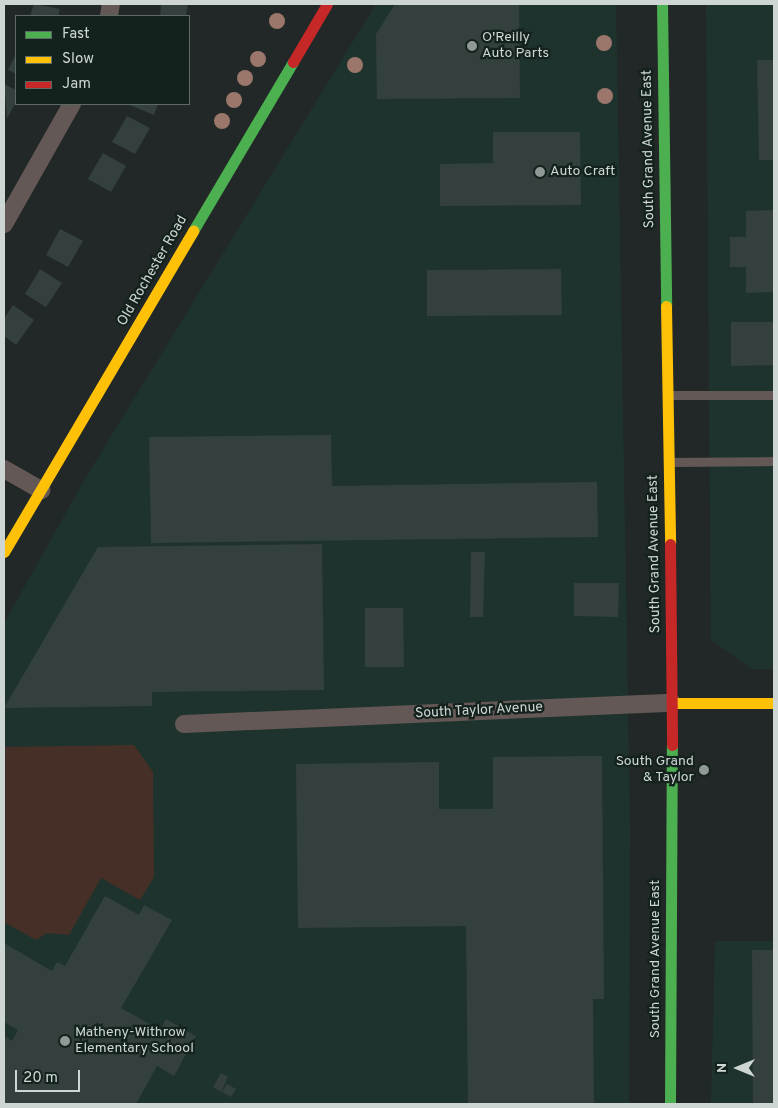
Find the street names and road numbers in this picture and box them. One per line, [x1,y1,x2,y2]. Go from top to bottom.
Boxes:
street label: South Grand Avenue East [639,69,659,229]
street label: Old Rochester Road [114,213,192,329]
street label: South Grand Avenue East [645,474,665,634]
street label: South Taylor Avenue [414,699,544,723]
street label: South Grand Avenue East [648,879,664,1039]

